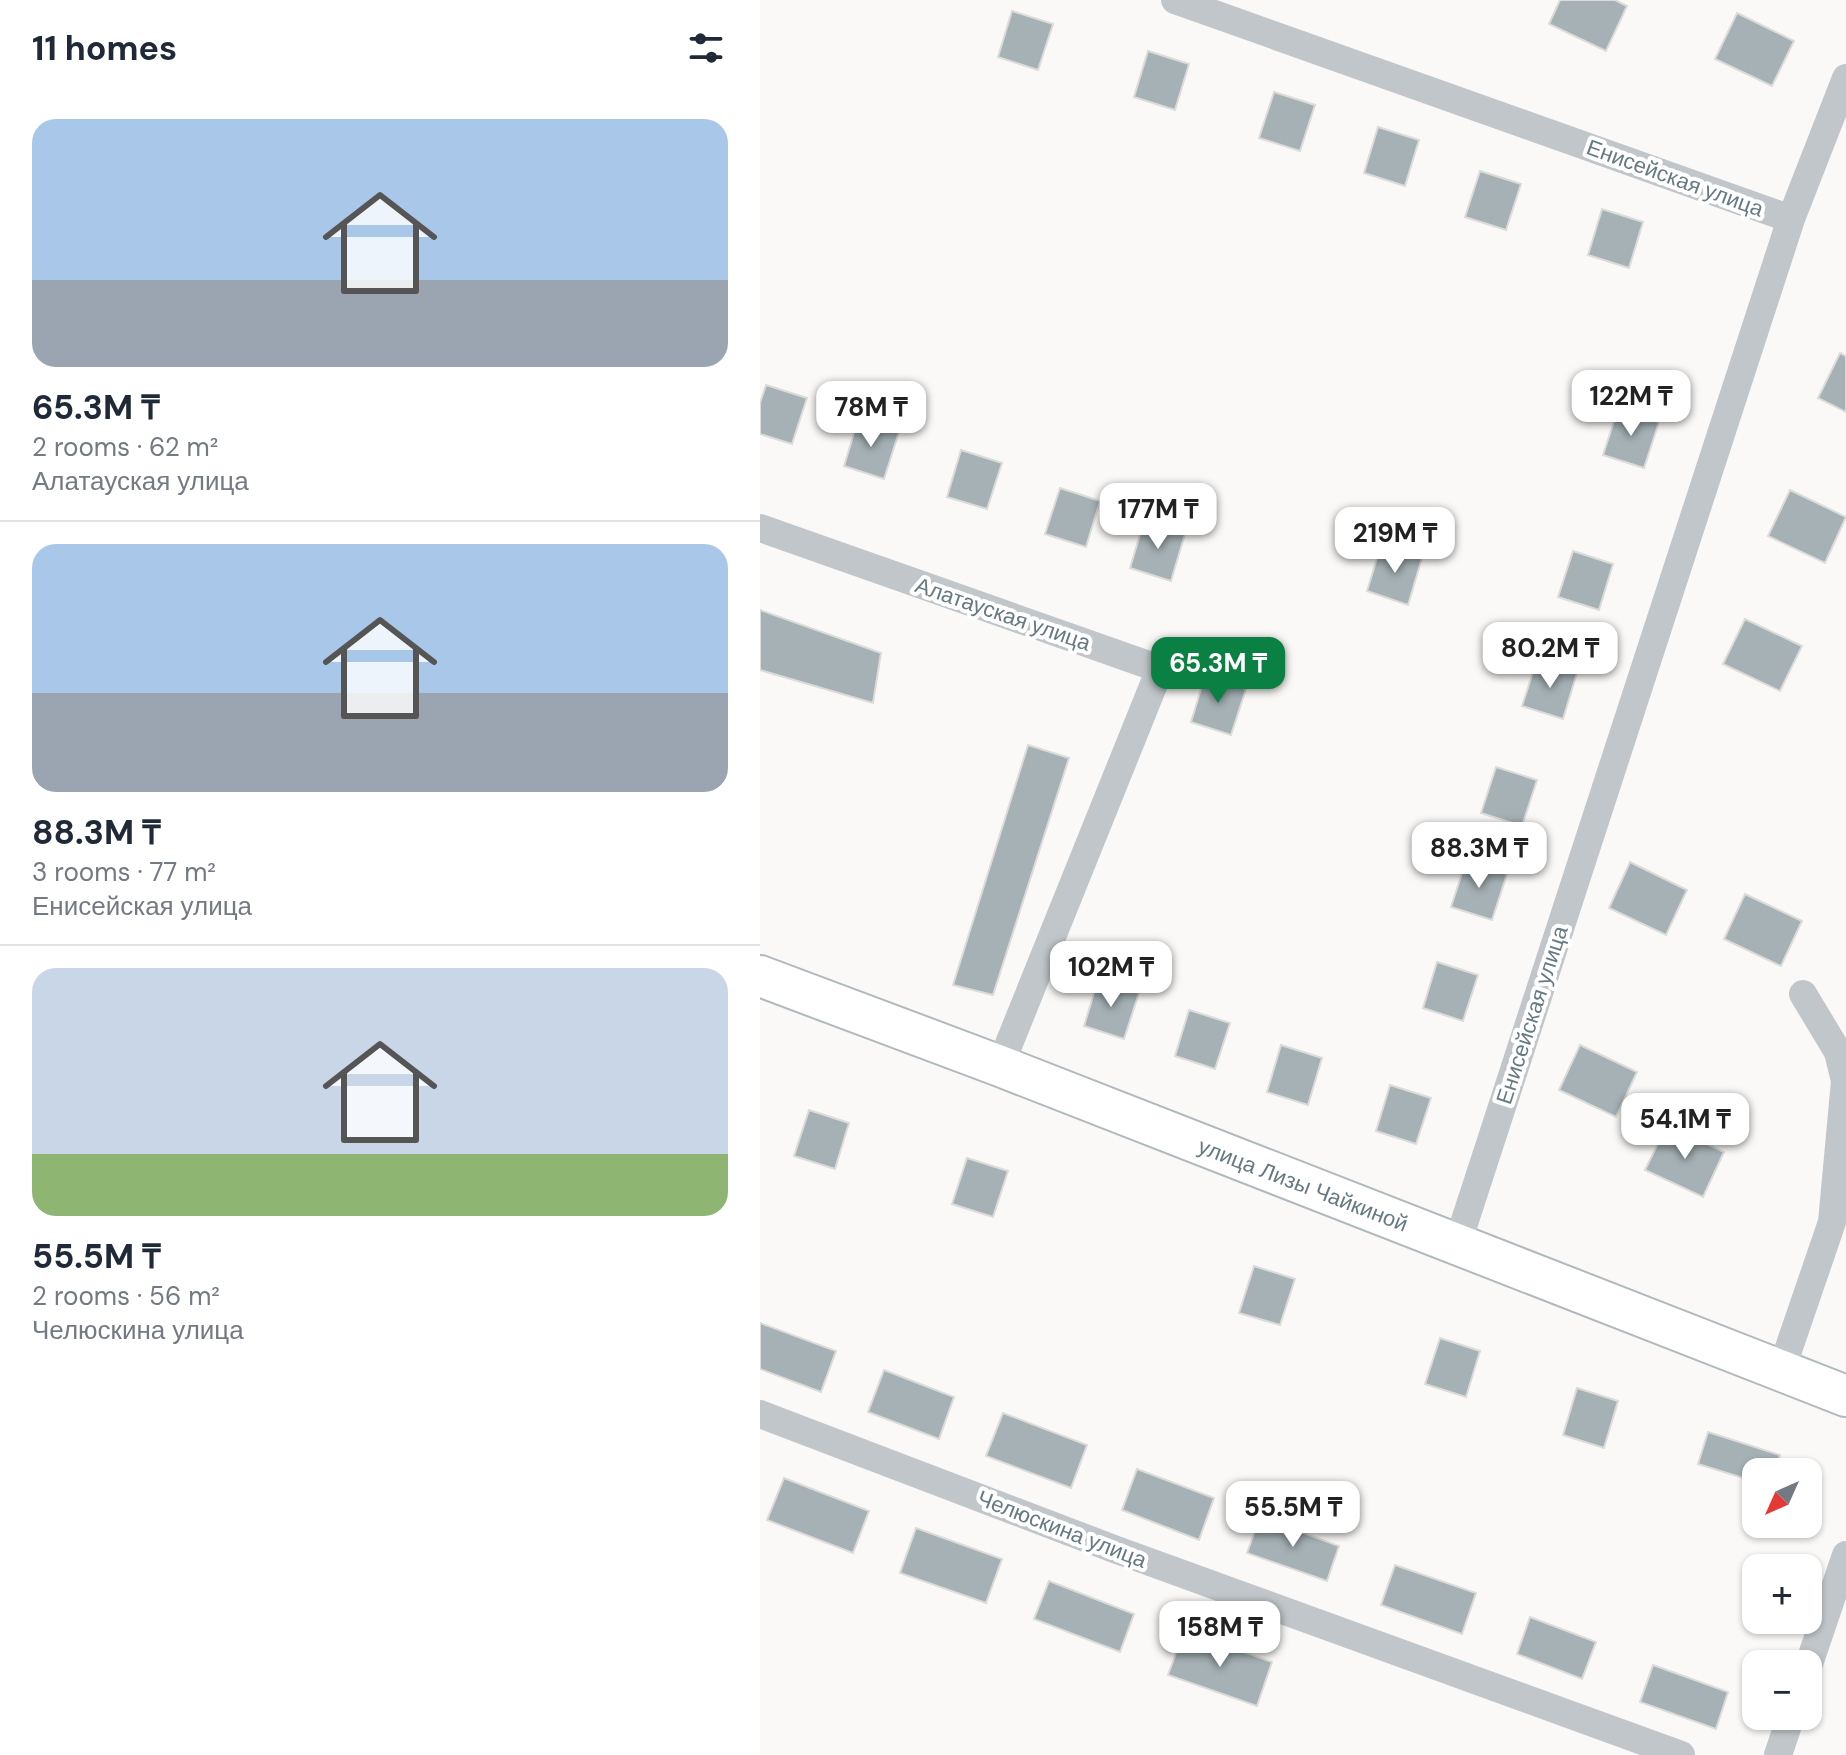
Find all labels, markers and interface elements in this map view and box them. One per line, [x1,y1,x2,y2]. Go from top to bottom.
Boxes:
text: 11 homes [32,26,177,71]
icon: filters [684,26,728,70]
street label: Енисейская улица [1583,133,1768,224]
icon: home [308,171,452,315]
pin: 122M ₸ [1566,370,1696,438]
text: 122M ₸ [1590,379,1672,413]
pin: 78M ₸ [815,381,927,449]
text: 65.3M ₸ [32,385,160,430]
text: 78M ₸ [834,390,908,424]
text: 2 rooms · 62 m² [32,430,218,464]
text: Алатауская улица [32,464,249,498]
pin: 177M ₸ [1093,483,1223,551]
text: 177M ₸ [1118,492,1198,526]
pin: 219M ₸ [1330,507,1460,575]
text: 219M ₸ [1353,516,1437,550]
street label: Алатауская улица [912,570,1095,658]
icon: home [308,596,452,740]
pin: 80.2M ₸ [1476,622,1624,690]
text: 80.2M ₸ [1501,631,1599,665]
pin: 65.3M ₸ [1144,637,1292,705]
text: 65.3M ₸ [1169,646,1267,680]
text: 88.3M ₸ [32,810,161,855]
pin: 88.3M ₸ [1405,822,1553,890]
text: 88.3M ₸ [1430,831,1528,865]
text: 3 rooms · 77 m² [32,855,216,889]
text: Енисейская улица [32,889,252,923]
street label: Енисейская улица [1489,921,1575,1108]
pin: 102M ₸ [1046,941,1176,1009]
text: 102M ₸ [1068,950,1154,984]
icon: home [308,1020,452,1164]
pin: 54.1M ₸ [1611,1093,1759,1161]
text: 54.1M ₸ [1639,1102,1731,1136]
street label: улица Лизы Чайкиной [1194,1132,1412,1238]
text: 55.5M ₸ [32,1234,161,1279]
text: 2 rooms · 56 m² [32,1279,220,1313]
text: Челюскина улица [32,1313,244,1347]
north arrow [1742,1458,1822,1538]
map controls [1742,1458,1822,1730]
pin: 55.5M ₸ [1219,1481,1367,1549]
street label: Челюскина улица [973,1483,1152,1575]
text: 55.5M ₸ [1244,1490,1342,1524]
button: + [1742,1554,1822,1634]
pin: 158M ₸ [1155,1601,1285,1669]
text: 158M ₸ [1177,1610,1263,1644]
button: − [1742,1650,1822,1730]

